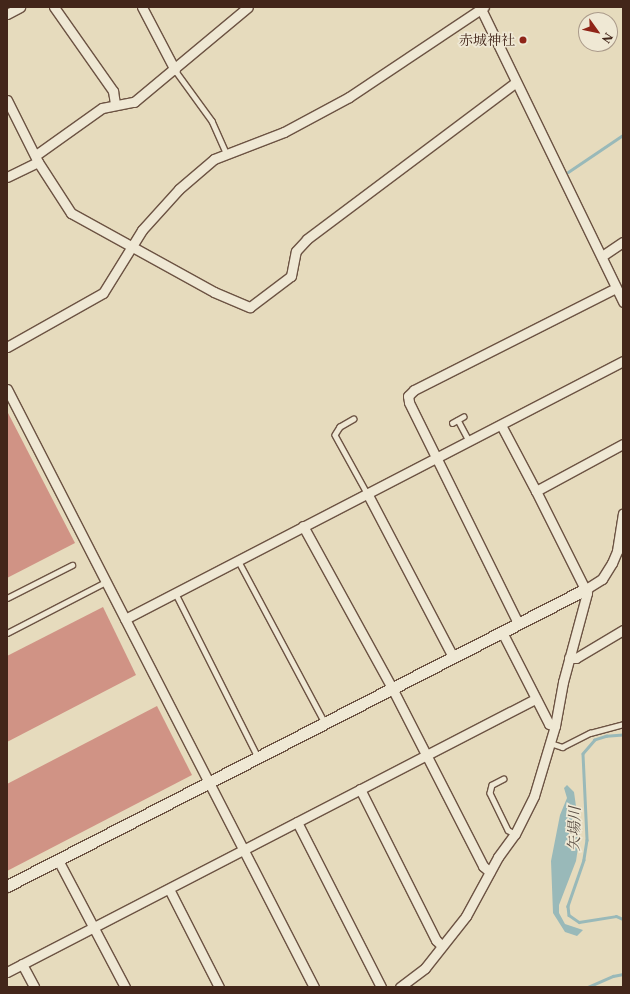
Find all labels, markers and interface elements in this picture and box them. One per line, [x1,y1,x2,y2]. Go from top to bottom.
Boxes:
north arrow [578,12,618,52]
text: N [599,30,616,46]
place label: 赤城神社 [459,32,515,48]
marker: 赤城神社 [518,35,528,45]
water label: 矢場川 [565,806,583,852]

